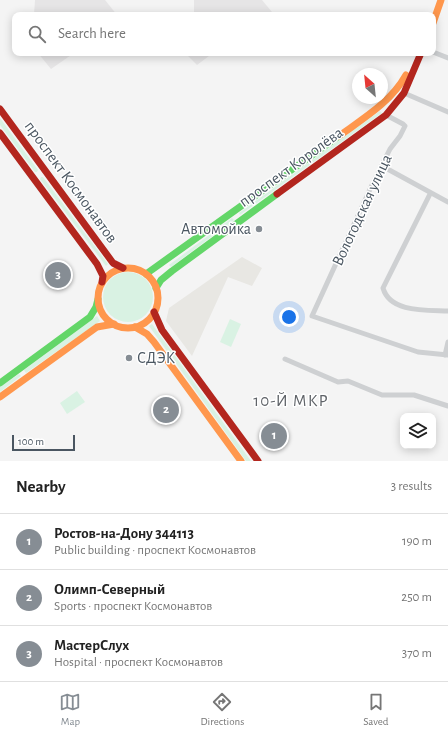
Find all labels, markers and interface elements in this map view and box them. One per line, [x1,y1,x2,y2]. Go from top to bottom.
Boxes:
search box [12,12,436,56]
icon: search [26,23,48,45]
text: Search here [58,26,126,41]
north arrow [352,68,388,104]
street label: проспект Космонавтов [22,118,120,246]
street label: проспект Королёва [236,124,346,210]
street label: Вологодская улица [329,152,396,269]
place label: Автомойка [181,221,251,237]
marker: Автомойка [254,224,264,234]
pin: 3 [45,260,71,290]
your location [279,307,299,327]
place label: СДЭК [137,350,175,366]
marker: СДЭК [124,353,134,363]
district label: 10-Й МКР [253,392,329,409]
pin: 2 [153,395,179,425]
map controls [400,413,436,449]
button: layers [400,413,436,449]
pin: 1 [261,421,287,451]
scale bar [12,433,75,452]
text: 100 m [18,436,44,447]
text: Nearby [16,478,66,495]
text: 3 results [391,480,432,493]
text: Ростов-на-Дону 344113 [54,526,194,541]
text: 1 [27,535,31,548]
text: 190 m [402,535,432,548]
text: Public building · проспект Космонавтов [54,544,256,557]
text: Олимп-Северный [54,582,165,597]
text: 2 [26,591,32,604]
text: 250 m [401,591,432,604]
text: Sports · проспект Космонавтов [54,600,212,613]
text: МастерСлух [54,638,129,653]
text: 3 [26,647,32,660]
text: 370 m [402,647,432,660]
text: Hospital · проспект Космонавтов [54,656,223,669]
tab: Map [59,691,81,728]
tab: Directions [200,691,244,728]
tab: Saved [363,691,388,728]

